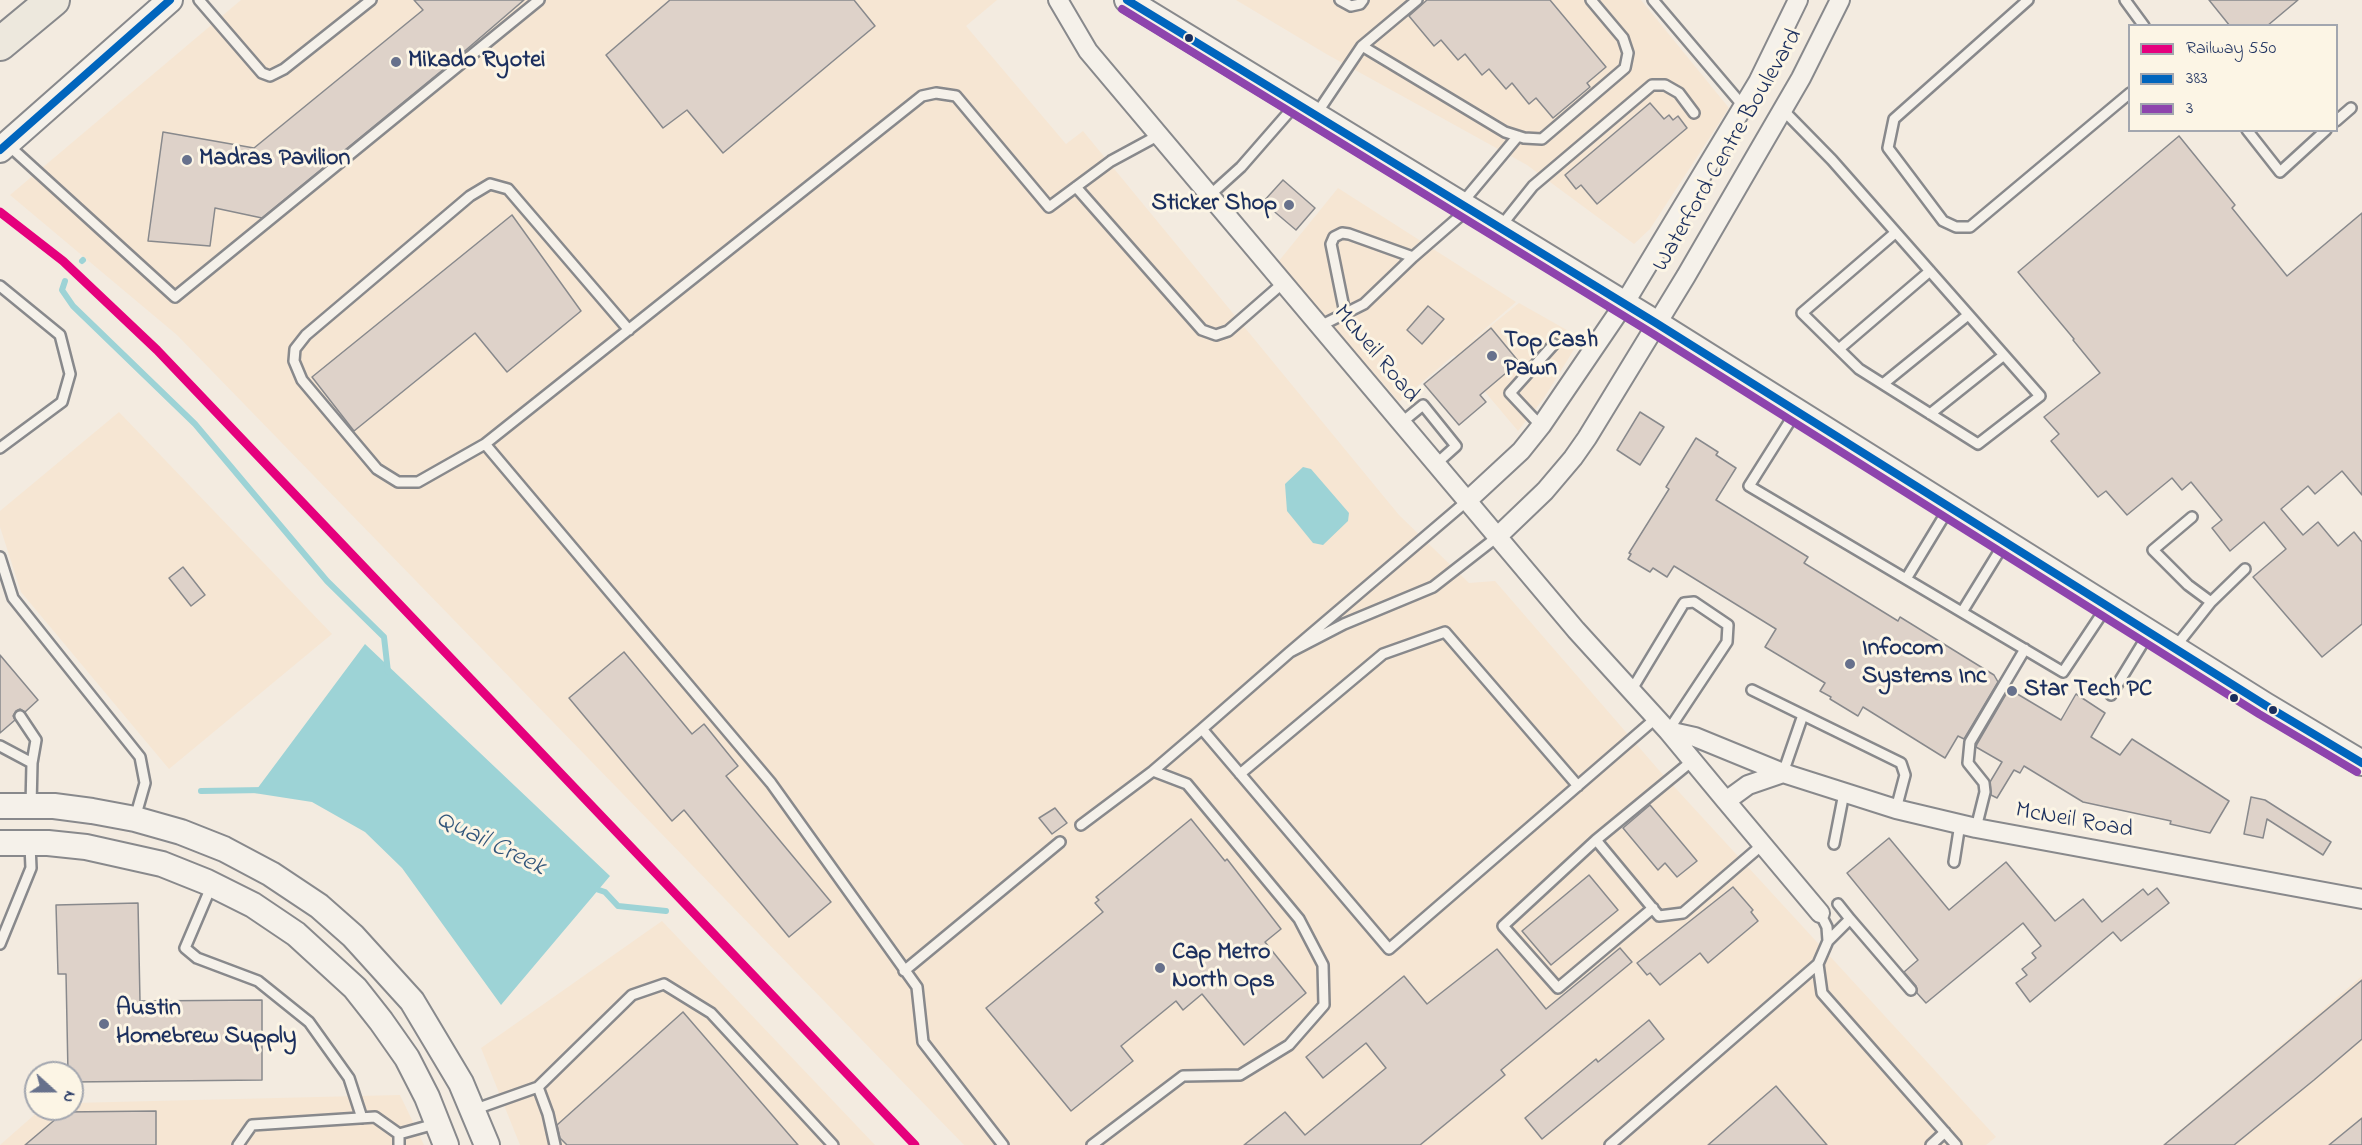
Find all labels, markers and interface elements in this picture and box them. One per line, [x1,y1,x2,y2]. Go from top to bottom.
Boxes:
legend [2128,24,2338,132]
street label: Waterford Centre Boulevard [1648,25,1810,277]
unlabelled marker [1183,32,1195,44]
text: Railway 550 [2186,36,2276,62]
place label: Mikado Ryotei [408,48,545,76]
marker: Mikado Ryotei [389,55,403,69]
text: 383 [2186,66,2208,92]
text: 3 [2186,96,2193,122]
place label: Madras Pavilion [199,146,350,174]
marker: Madras Pavilion [180,153,194,167]
place label: Sticker Shop [1152,191,1277,219]
marker: Sticker Shop [1282,198,1296,212]
street label: McNeil Road [1326,300,1424,410]
place label: Top Cash Pawn [1504,328,1598,384]
marker: Top Cash Pawn [1485,349,1499,363]
place label: Infocom Systems Inc [1862,636,1987,692]
marker: Infocom Systems Inc [1843,657,1857,671]
place label: Star Tech PC [2024,677,2152,705]
marker: Star Tech PC [2005,684,2019,698]
unlabelled marker [2228,692,2240,704]
unlabelled marker [2267,704,2279,716]
street label: McNeil Road [2013,798,2135,846]
water label: Quail Creek [430,805,550,885]
place label: Cap Metro North Ops [1172,940,1275,996]
marker: Cap Metro North Ops [1153,961,1167,975]
place label: Austin Homebrew Supply [116,996,296,1052]
marker: Austin Homebrew Supply [97,1017,111,1031]
north arrow [24,1061,84,1121]
text: N [56,1087,82,1106]

